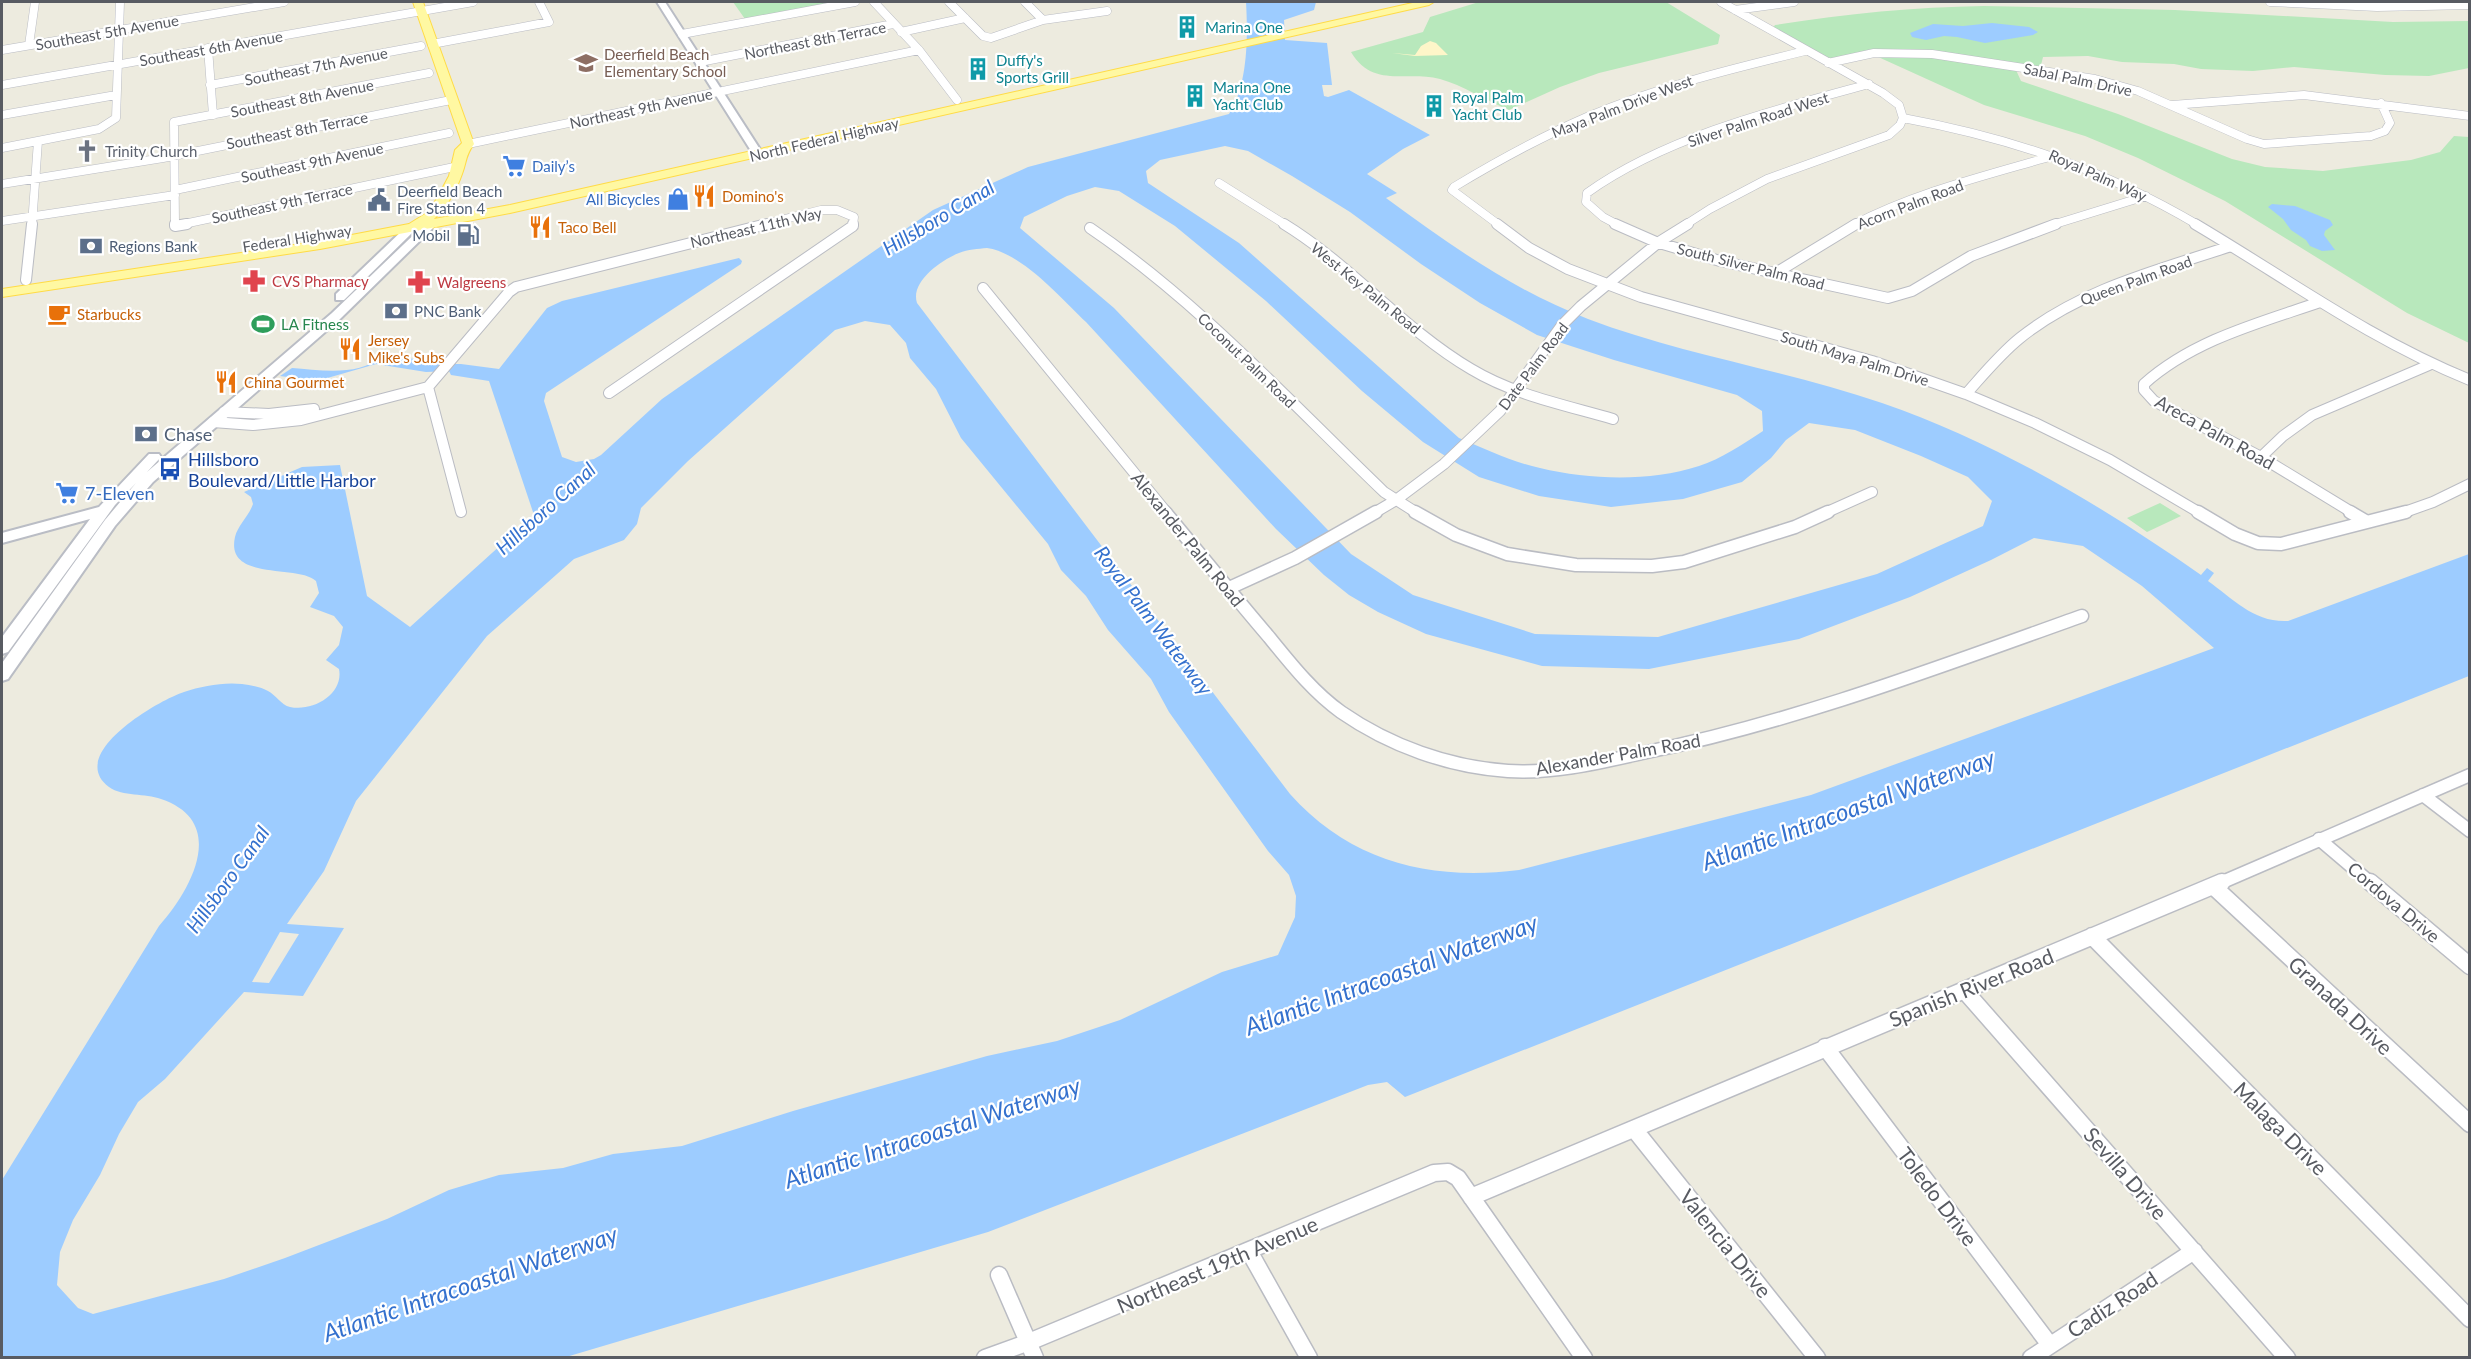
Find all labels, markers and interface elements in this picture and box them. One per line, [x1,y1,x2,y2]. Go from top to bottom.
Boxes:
street label: Southeast 5th Avenue [34,11,180,53]
building icon: Marina One [1174,14,1200,40]
street label: Northeast 8th Terrace [743,17,887,63]
place label: Marina One [1205,18,1283,36]
street label: Southeast 6th Avenue [138,27,284,69]
street label: Southeast 7th Avenue [243,43,389,89]
place label: Deerfield Beach Elementary School [604,45,726,80]
school or university icon: Deerfield Beach Elementary School [573,50,599,76]
place label: Duffy's Sports Grill [996,51,1069,86]
building icon: Duffy's Sports Grill [965,56,991,82]
street label: Sabal Palm Drive [2022,59,2134,99]
street label: Maya Palm Drive West [1549,71,1696,141]
street label: Southeast 8th Avenue [229,75,375,121]
place label: Marina One Yacht Club [1213,78,1291,113]
building icon: Marina One Yacht Club [1182,83,1208,109]
street label: Northeast 9th Avenue [568,84,714,132]
place label: Royal Palm Yacht Club [1452,88,1524,123]
street label: Silver Palm Road West [1685,88,1831,150]
building icon: Royal Palm Yacht Club [1421,93,1447,119]
street label: Southeast 8th Terrace [225,107,369,153]
street label: North Federal Highway [748,113,901,165]
church icon: Trinity Church [74,138,100,164]
street label: Southeast 9th Avenue [239,138,385,186]
place label: Trinity Church [105,142,197,160]
street label: Royal Palm Way [2046,145,2150,205]
supermarket icon: Daily’s [501,153,527,179]
place label: Daily’s [532,157,575,175]
water label: Hillsboro Canal [878,174,999,260]
street label: Acorn Palm Road [1854,175,1966,233]
street label: Southeast 9th Terrace [210,179,354,227]
place label: Deerfield Beach Fire Station 4 [397,182,502,217]
restaurant icon: Domino's [691,183,717,209]
shop icon: All Bicycles [665,186,691,212]
public building icon: Deerfield Beach Fire Station 4 [366,187,392,213]
place label: Domino's [722,187,784,205]
place label: All Bicycles [586,190,660,208]
street label: Northeast 11th Way [688,203,824,251]
restaurant icon: Taco Bell [527,214,553,240]
place label: Taco Bell [558,218,617,236]
street label: Federal Highway [241,220,353,255]
fuel station icon: Mobil [455,222,481,248]
place label: Mobil [412,226,450,244]
bank icon: Regions Bank [78,233,104,259]
place label: Regions Bank [109,237,198,255]
street label: West Key Palm Road [1308,238,1424,338]
street label: South Silver Palm Road [1675,239,1827,293]
street label: Queen Palm Road [2078,251,2194,309]
pharmacy icon: CVS Pharmacy [241,268,267,294]
pharmacy icon: Walgreens [406,269,432,295]
place label: CVS Pharmacy [272,272,369,290]
place label: Walgreens [437,273,506,291]
bank icon: PNC Bank [383,298,409,324]
cafe icon: Starbucks [46,301,72,327]
place label: PNC Bank [414,302,482,320]
place label: Starbucks [77,305,141,323]
street label: Coconut Palm Road [1194,309,1300,411]
sports icon: LA Fitness [250,311,276,337]
place label: LA Fitness [281,315,349,333]
street label: Date Palm Road [1494,319,1572,413]
street label: South Maya Palm Drive [1779,327,1931,389]
place label: Jersey Mike's Subs [368,331,445,366]
restaurant icon: Jersey Mike's Subs [337,336,363,362]
restaurant icon: China Gourmet [213,369,239,395]
place label: China Gourmet [244,373,345,391]
street label: Areca Palm Road [2151,390,2279,474]
bank icon: Chase [133,421,159,447]
place label: Chase [164,423,212,445]
place label: Hillsboro Boulevard/Little Harbor [188,448,376,491]
bus stop icon: Hillsboro Boulevard/Little Harbor [157,456,183,482]
water label: Hillsboro Canal [490,457,600,559]
street label: Alexander Palm Road [1127,467,1249,611]
supermarket icon: 7-Eleven [54,480,80,506]
place label: 7-Eleven [85,482,155,504]
water label: Royal Palm Waterway [1090,541,1218,700]
street label: Alexander Palm Road [1534,729,1702,779]
water label: Atlantic Intracoastal Waterway [1697,742,1999,876]
water label: Hillsboro Canal [180,821,274,937]
street label: Cordova Drive [2343,857,2445,947]
water label: Atlantic Intracoastal Waterway [1240,907,1542,1041]
street label: Spanish River Road [1885,943,2057,1031]
street label: Granada Drive [2284,951,2398,1059]
water label: Atlantic Intracoastal Waterway [779,1070,1084,1194]
street label: Malaga Drive [2229,1076,2333,1180]
street label: Sevilla Drive [2079,1122,2173,1224]
street label: Toledo Drive [1893,1142,1983,1250]
street label: Valencia Drive [1675,1184,1777,1302]
street label: Northeast 19th Avenue [1113,1210,1321,1318]
water label: Atlantic Intracoastal Waterway [318,1219,622,1347]
street label: Cadiz Road [2062,1266,2162,1342]

